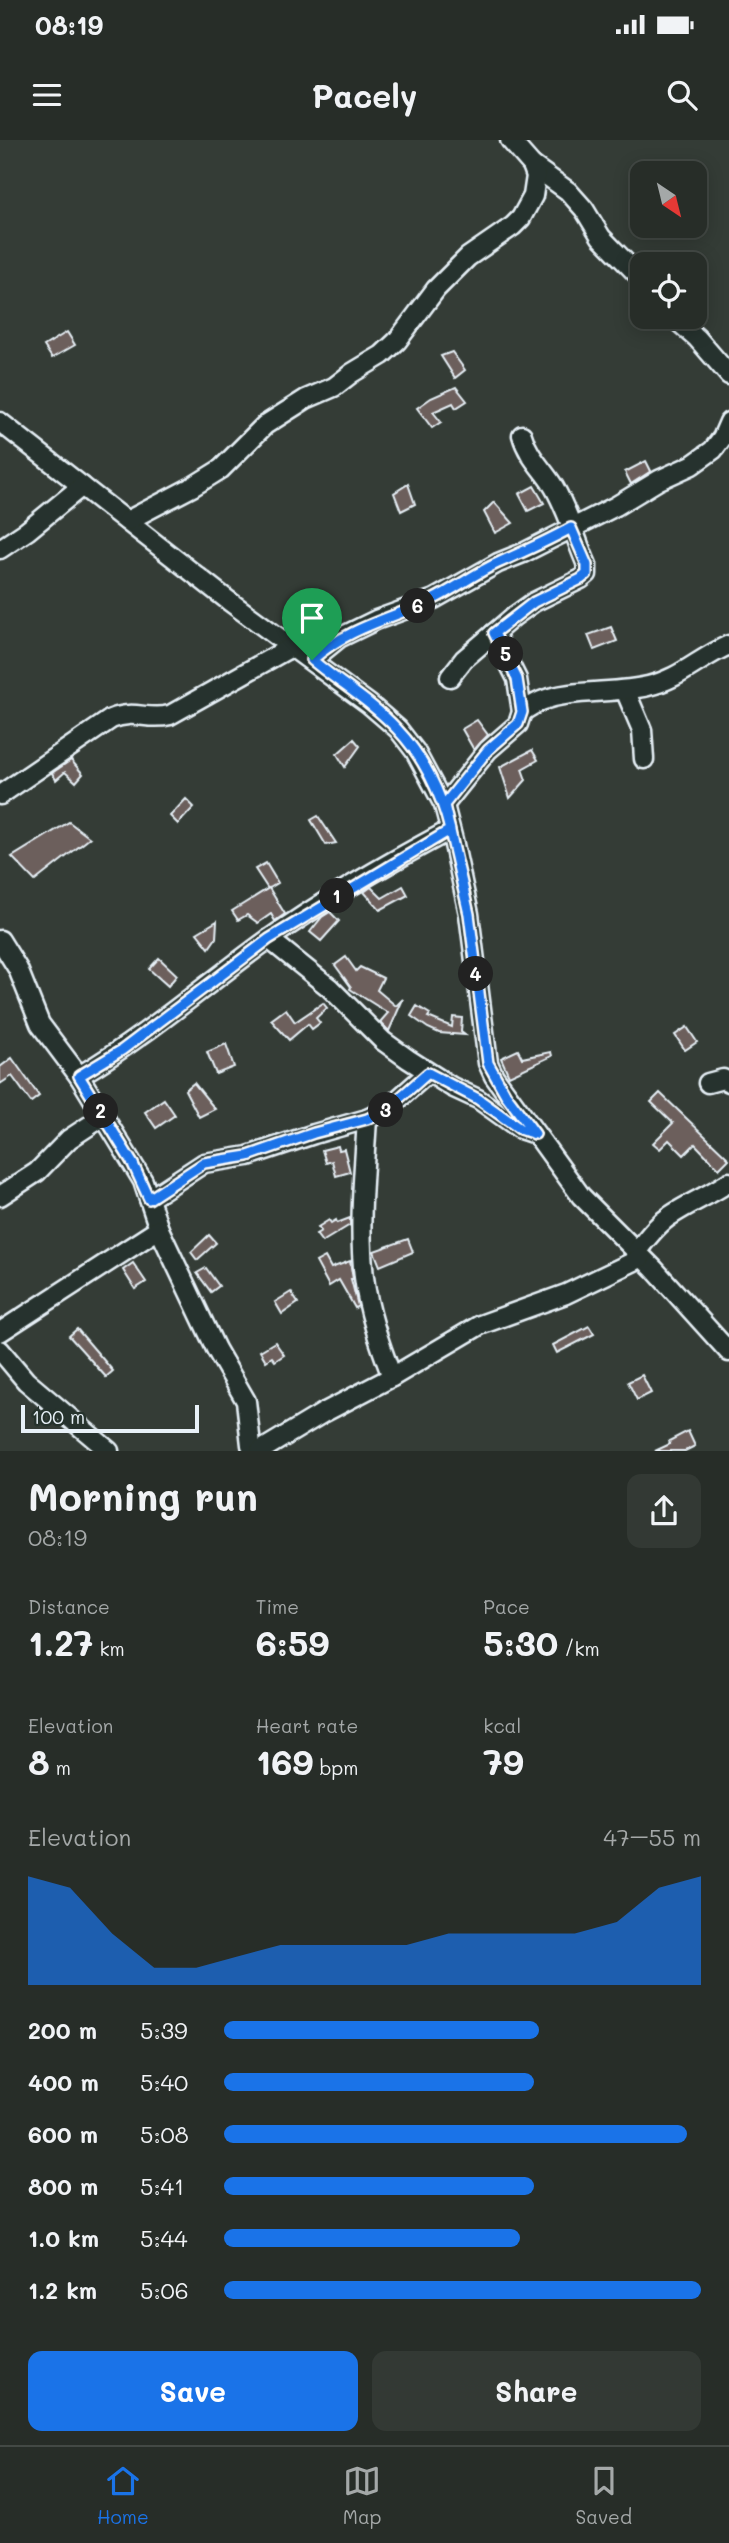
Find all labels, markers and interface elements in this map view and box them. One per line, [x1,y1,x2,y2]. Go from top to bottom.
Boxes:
text: 08:19 [35,8,103,42]
text: Pacely [312,74,417,116]
icon: menu [28,76,66,114]
icon: search [663,76,701,114]
north arrow [630,161,707,238]
map controls [630,161,707,329]
button: locate [630,252,707,329]
pin [282,588,342,660]
pin: 6 [400,588,436,624]
text: 6 [412,593,423,618]
icon: arrive [293,599,331,637]
pin: 5 [489,636,524,672]
text: 5 [500,641,511,666]
pin: 1 [320,878,354,914]
text: 1 [332,883,341,908]
pin: 4 [458,956,494,992]
text: 4 [469,961,482,986]
pin: 3 [368,1093,404,1128]
pin: 2 [84,1094,119,1128]
text: 3 [380,1097,391,1122]
text: 2 [95,1098,106,1123]
scale bar [21,1402,200,1434]
text: 100 m [32,1404,85,1429]
text: Morning run [28,1471,258,1521]
button: share [627,1474,701,1548]
text: 08:19 [28,1522,87,1552]
text: Distance [28,1594,110,1619]
text: Time [256,1594,299,1619]
text: Pace [483,1594,530,1619]
text: 1.27 [28,1619,93,1665]
text: 6:59 [256,1619,329,1665]
text: 5:30 [483,1619,558,1665]
text: km [93,1636,125,1661]
text: /km [558,1636,600,1661]
text: Elevation [28,1713,113,1738]
text: Heart rate [256,1713,358,1738]
text: kcal [483,1713,521,1738]
text: 8 [28,1738,50,1784]
text: 169 [256,1738,313,1784]
text: 79 [483,1738,524,1784]
text: m [50,1755,71,1780]
text: bpm [313,1755,358,1780]
text: Elevation [28,1822,131,1852]
text: 47–55 m [603,1822,701,1852]
text: 200 m [28,2015,97,2045]
text: 5:39 [140,2015,188,2045]
text: 400 m [28,2067,99,2097]
text: 5:40 [140,2067,188,2097]
text: 600 m [28,2119,98,2149]
text: 5:08 [140,2119,189,2149]
text: 800 m [28,2171,98,2201]
text: 5:41 [140,2171,184,2201]
text: 1.0 km [28,2223,99,2253]
text: 5:44 [140,2223,188,2253]
text: 1.2 km [28,2275,97,2305]
text: 5:06 [140,2275,189,2305]
button: Save [28,2351,358,2431]
button: Share [372,2351,701,2431]
tab: Home [97,2462,149,2529]
tab: Map [343,2462,381,2529]
tab: Saved [576,2462,632,2529]

